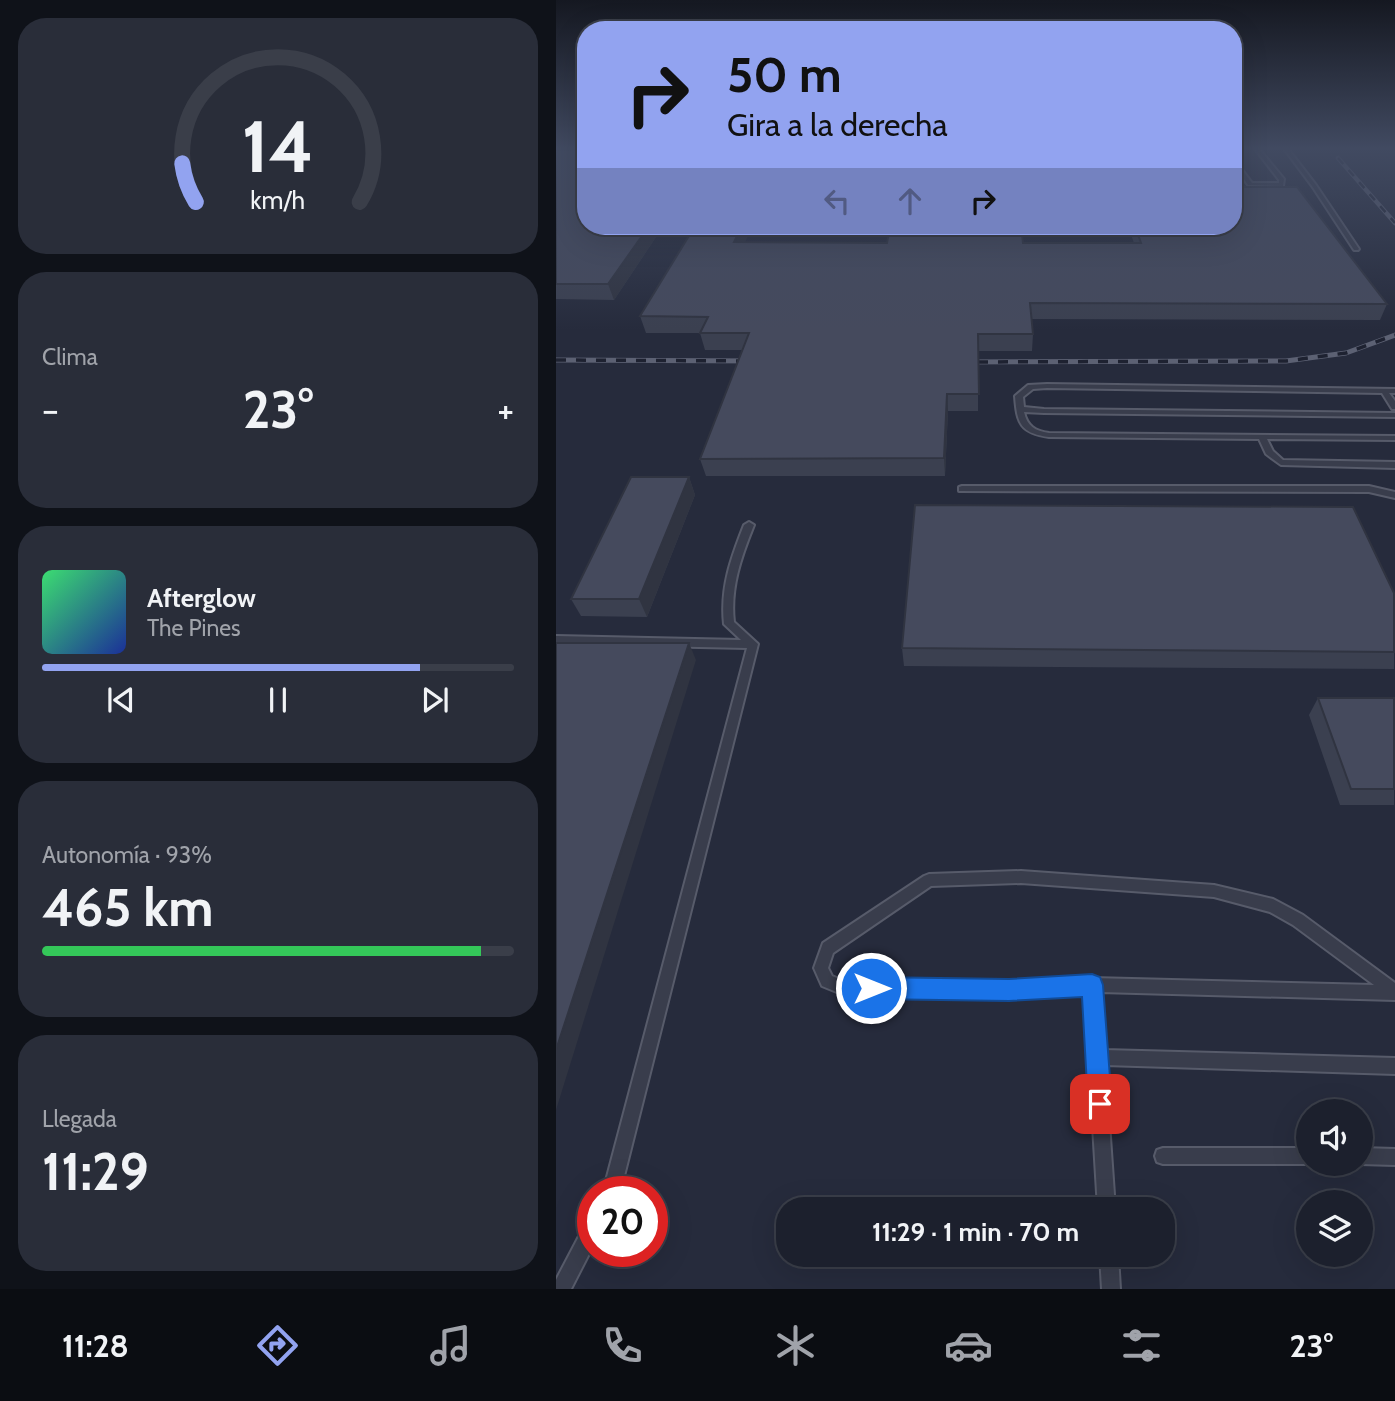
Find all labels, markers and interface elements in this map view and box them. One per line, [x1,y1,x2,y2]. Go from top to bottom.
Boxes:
text: 50 m [727,45,842,104]
icon: right [612,49,703,140]
text: 14 [242,102,314,190]
text: Gira a la derecha [727,105,948,144]
icon: left [818,182,856,220]
icon: ahead [891,182,929,220]
icon: right [964,182,1002,220]
text: km/h [251,185,305,215]
text: Clima [42,343,98,371]
text: 23° [243,378,313,441]
text: − [42,386,59,433]
text: + [497,386,514,433]
text: Afterglow [147,582,256,614]
text: The Pines [147,614,241,642]
icon: previous [102,681,140,719]
icon: pause [259,681,297,719]
icon: next [416,681,454,719]
text: Autonomía · 93% [42,841,212,869]
text: 465 km [42,876,214,939]
position arrow [834,951,908,1025]
pin [1070,1074,1130,1134]
icon: arrive [1081,1085,1119,1123]
map controls [1296,1099,1373,1267]
button: sound [1296,1099,1373,1176]
text: Llegada [42,1105,117,1133]
text: 11:29 [42,1140,149,1203]
speed limit sign: 20 [577,1176,668,1267]
button: layers [1296,1190,1373,1267]
text: 11:29 · 1 min · 70 m [872,1216,1079,1248]
icon: directions [253,1321,302,1370]
icon: music [426,1321,475,1370]
icon: phone [598,1321,647,1370]
icon: climate [771,1321,820,1370]
icon: car [944,1321,993,1370]
icon: filters [1117,1321,1166,1370]
text: 11:28 [62,1326,129,1365]
text: 23° [1290,1326,1333,1365]

